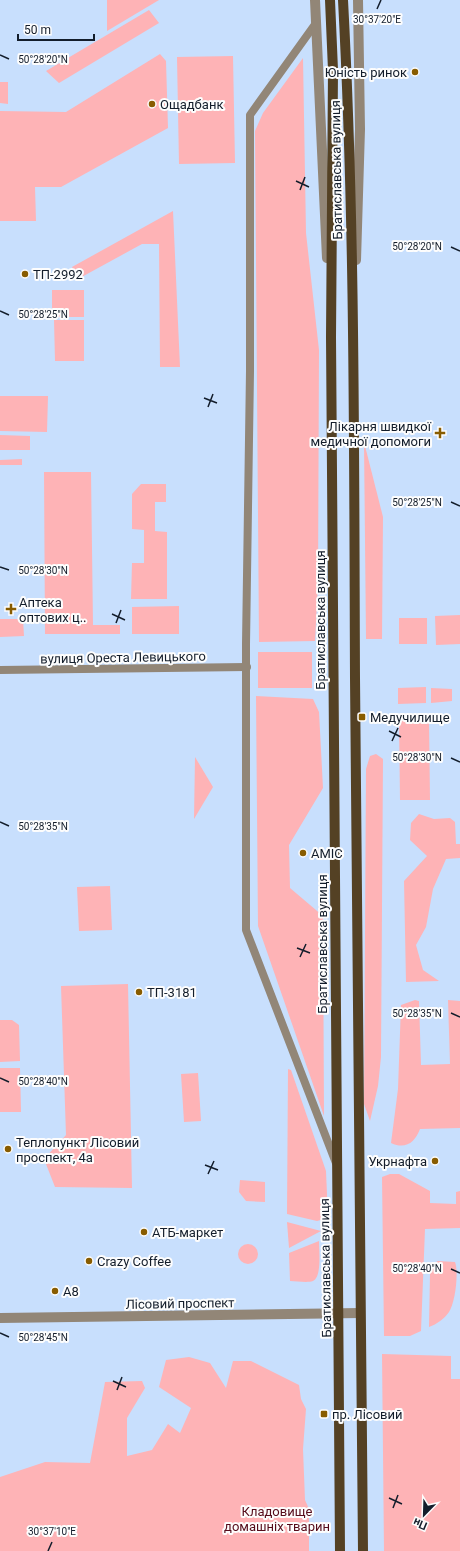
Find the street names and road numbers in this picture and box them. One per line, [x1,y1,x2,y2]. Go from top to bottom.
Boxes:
street label: Братиславська вулиця [328,100,345,240]
street label: Братиславська вулиця [313,550,328,690]
street label: вулиця Ореста Левицького [40,649,206,666]
street label: Братиславська вулиця [315,874,330,1014]
street label: Братиславська вулиця [317,1198,334,1338]
street label: Лісовий проспект [125,1295,235,1312]

